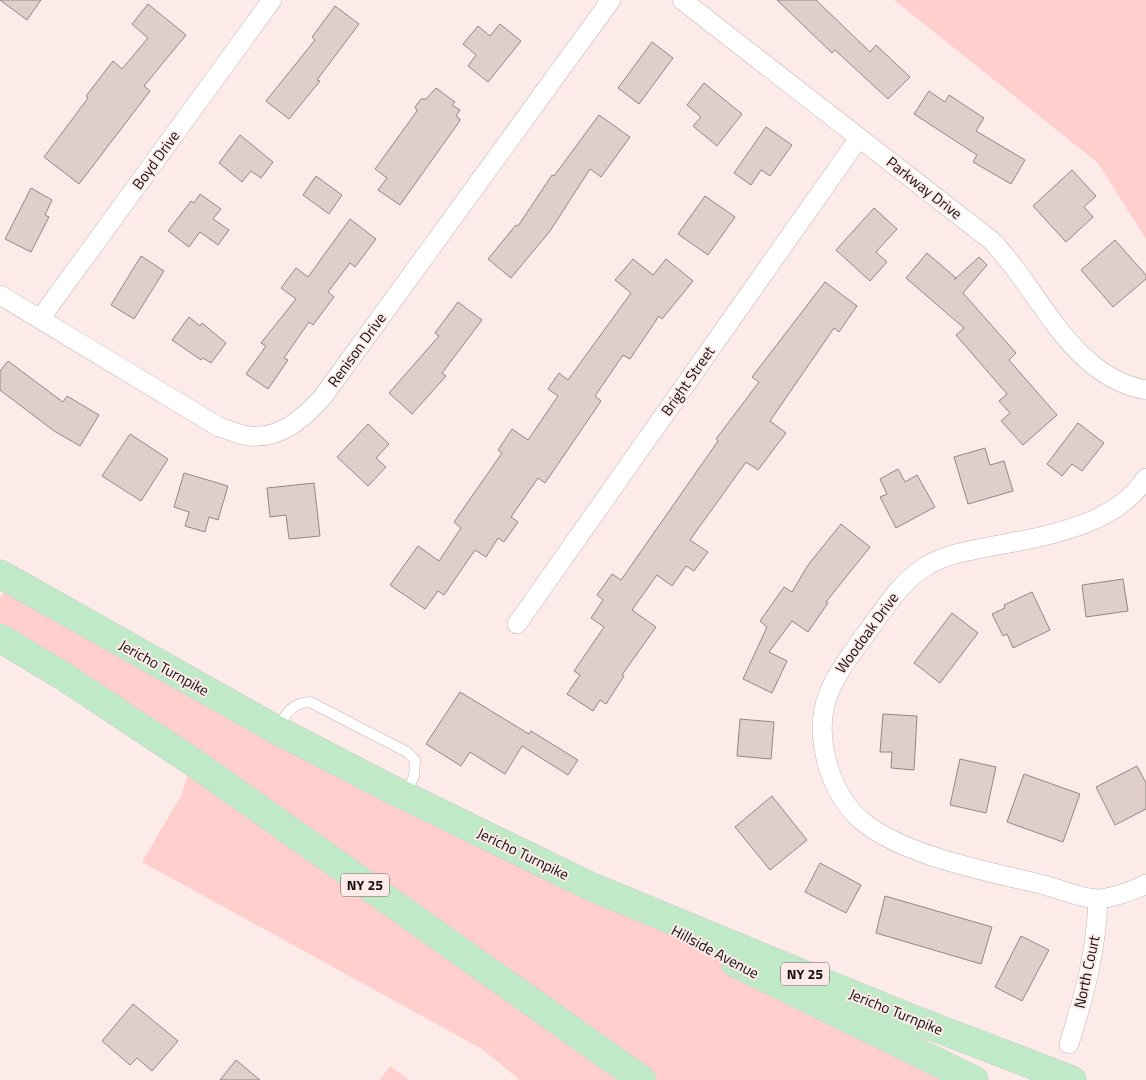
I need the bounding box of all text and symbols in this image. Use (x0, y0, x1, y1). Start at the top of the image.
street label: Boyd Drive (126, 125, 185, 194)
street label: Parkway Drive (881, 151, 967, 225)
street label: Renison Drive (322, 308, 391, 392)
street label: Bright Street (655, 340, 721, 420)
street label: Woodoak Drive (829, 587, 904, 678)
street label: Jericho Turnpike (115, 633, 213, 702)
street label: Jericho Turnpike (473, 821, 573, 886)
road number: NY 25 (341, 874, 389, 896)
street label: Hillside Avenue (667, 919, 763, 984)
street label: North Court (1068, 933, 1106, 1011)
road number: NY 25 (781, 962, 829, 986)
street label: Jericho Turnpike (846, 982, 947, 1041)

